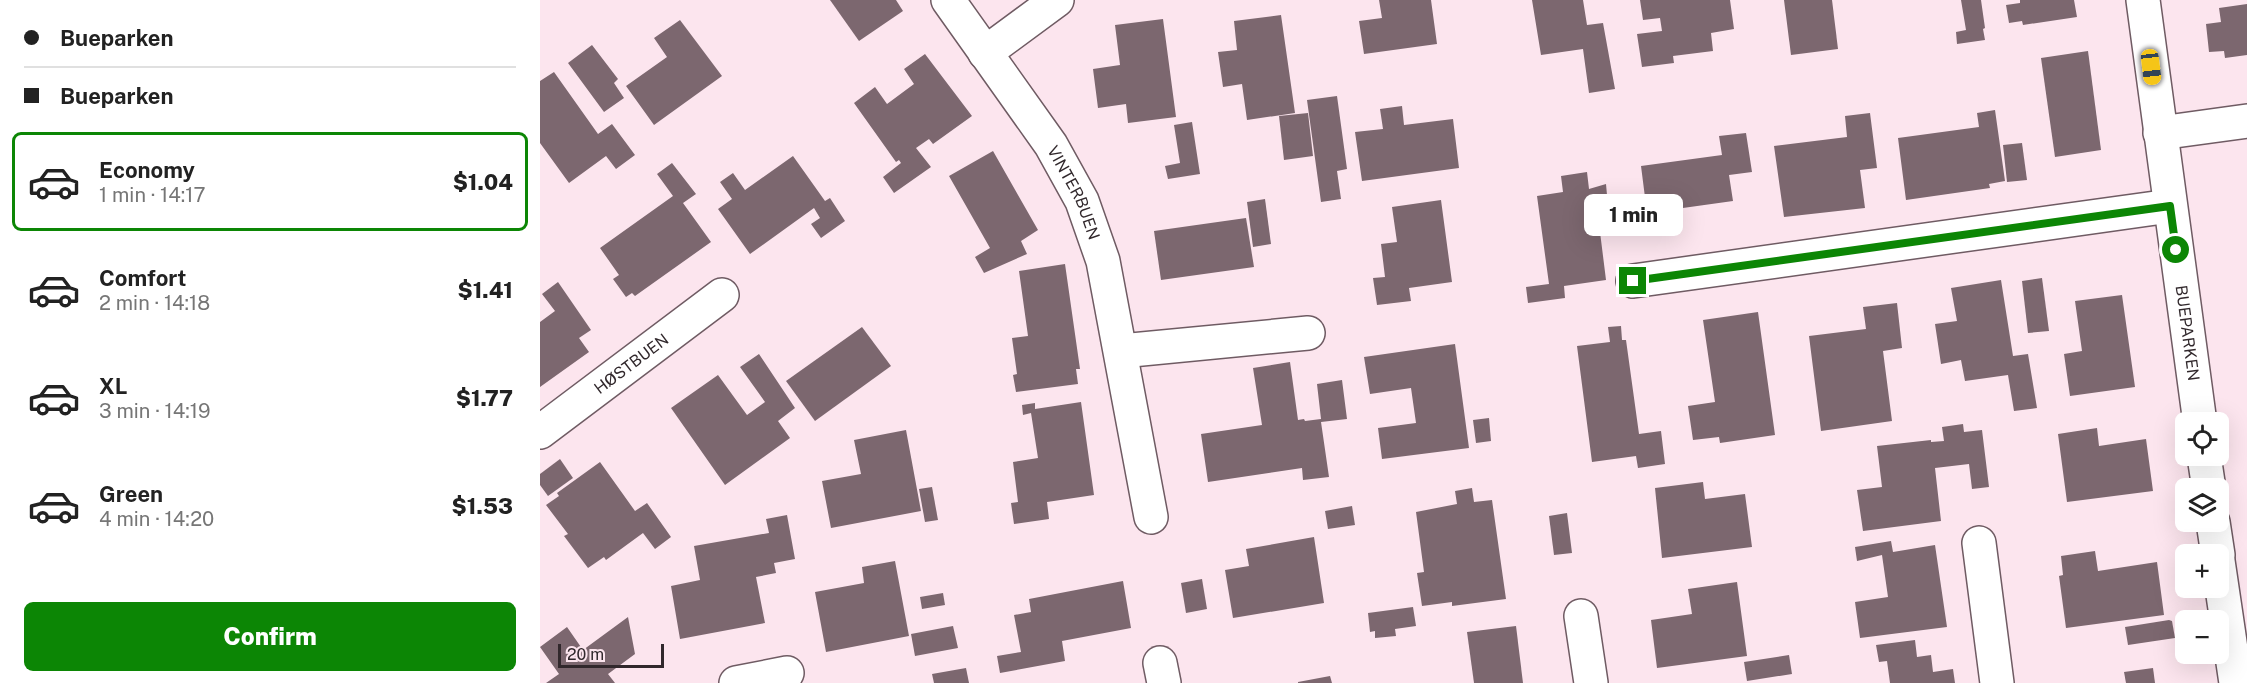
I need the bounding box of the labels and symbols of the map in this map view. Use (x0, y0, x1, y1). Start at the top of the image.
car (2140, 48, 2162, 86)
street label: VINTERBUEN (1044, 142, 1104, 242)
callout: 1 min (1584, 194, 1682, 236)
route start (2162, 236, 2189, 263)
route end (1619, 267, 1646, 294)
street label: BUEPARKEN (2172, 284, 2204, 382)
street label: HØSTBUEN (590, 329, 672, 398)
scale bar (558, 641, 664, 668)

